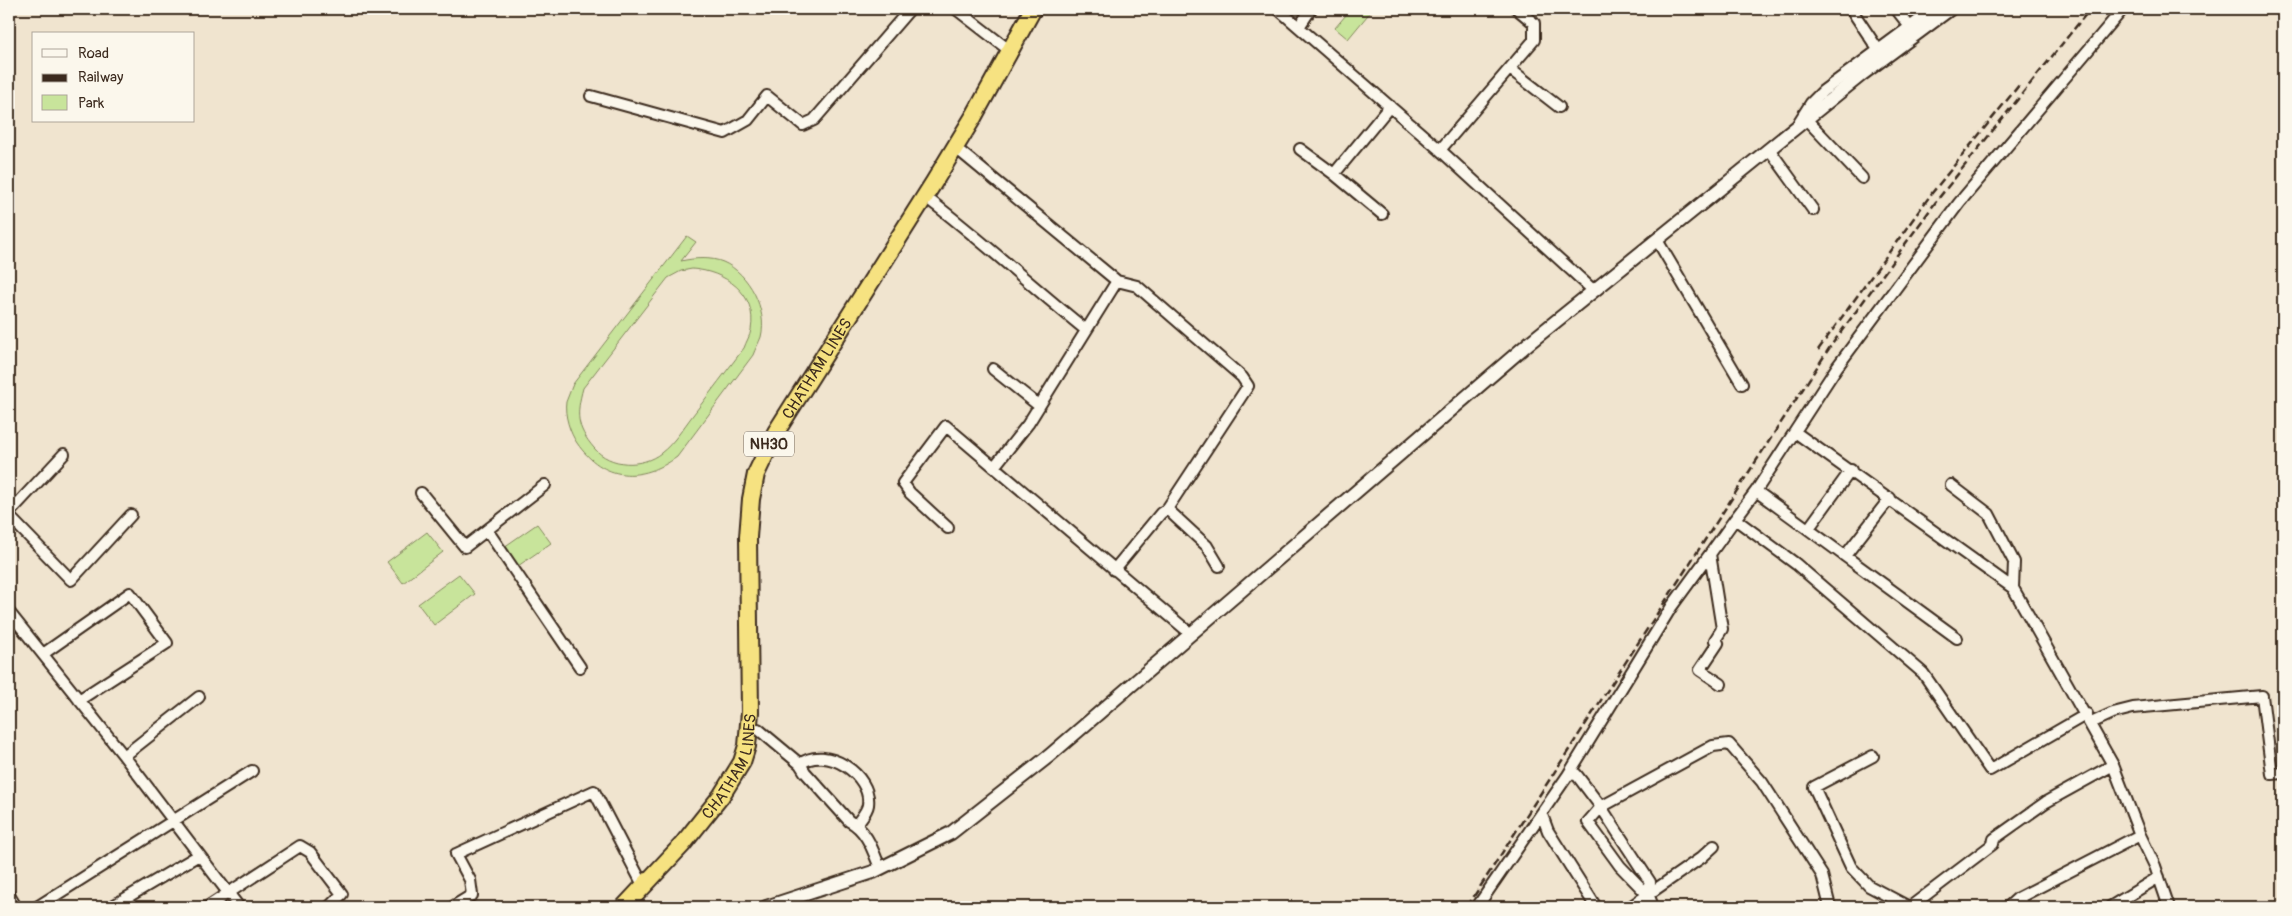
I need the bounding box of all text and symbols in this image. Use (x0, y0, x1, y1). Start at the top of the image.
legend (32, 32, 195, 122)
text: Road (78, 44, 109, 63)
text: Railway (78, 68, 124, 87)
text: Park (78, 94, 105, 113)
street label: CHATHAM LINES (778, 315, 856, 423)
road number: NH30 (744, 432, 794, 456)
street label: CHATHAM LINES (698, 713, 761, 823)

